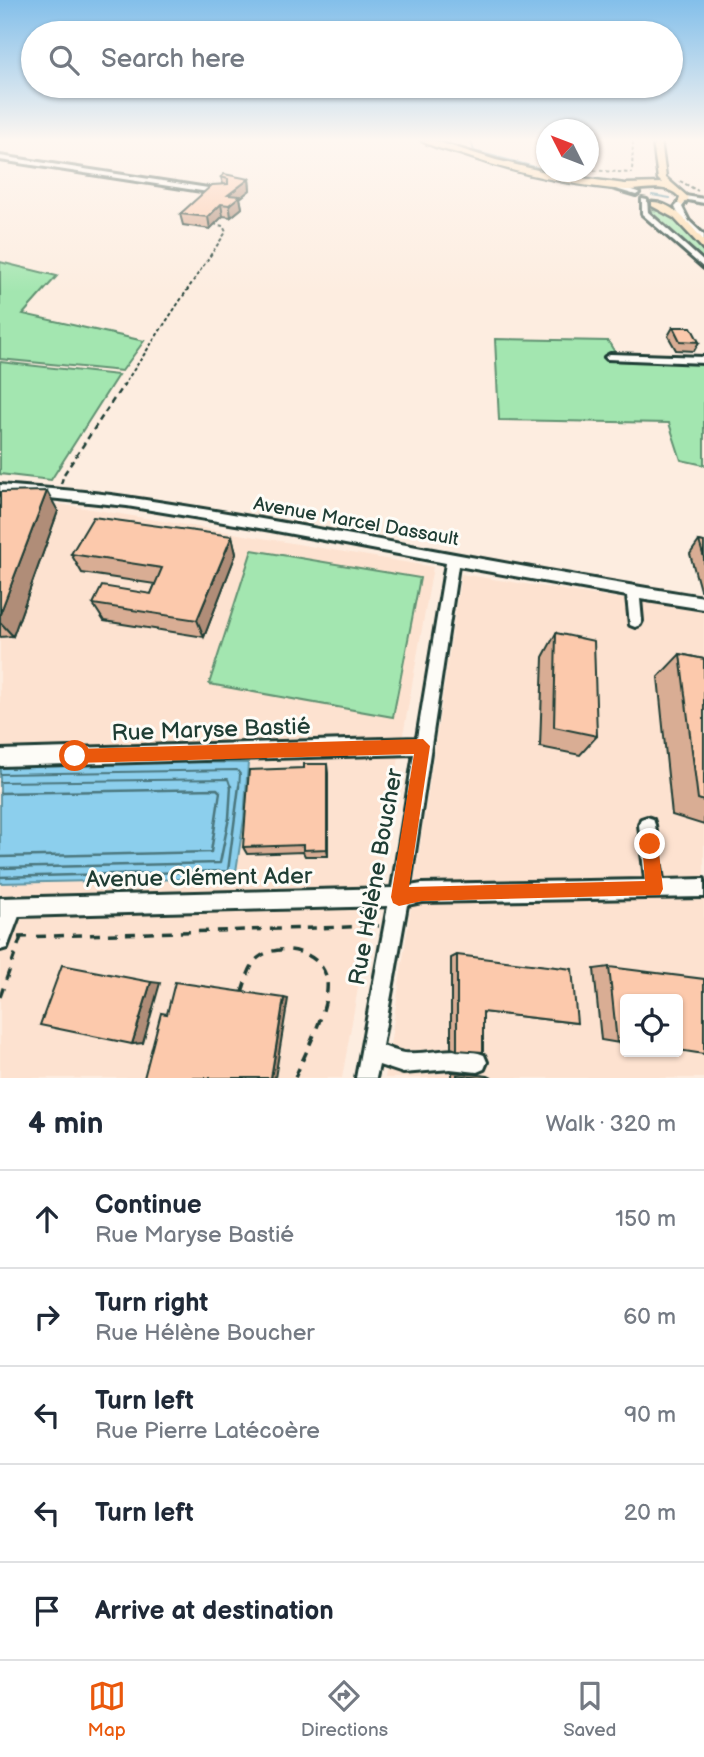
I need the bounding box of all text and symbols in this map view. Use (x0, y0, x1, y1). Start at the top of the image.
search box (21, 21, 683, 98)
icon: search (45, 41, 83, 79)
text: Search here (101, 44, 245, 75)
north arrow (536, 119, 599, 182)
street label: Avenue Marcel Dassault (252, 493, 460, 551)
street label: Rue Maryse Bastié (111, 713, 311, 747)
route start (59, 740, 90, 771)
street label: Rue Hélène Boucher (343, 766, 409, 988)
route end (634, 828, 665, 859)
street label: Avenue Clément Ader (86, 862, 313, 894)
map controls (620, 994, 683, 1057)
button: locate (620, 994, 683, 1057)
text: 4 min (28, 1106, 103, 1142)
text: Walk · 320 m (545, 1110, 676, 1138)
text: Continue (95, 1190, 202, 1221)
icon: ahead (28, 1200, 66, 1238)
text: 150 m (615, 1205, 676, 1233)
text: Rue Maryse Bastié (95, 1221, 294, 1249)
text: Turn right (95, 1288, 208, 1319)
icon: right (28, 1298, 66, 1336)
text: 60 m (623, 1303, 676, 1331)
text: Rue Hélène Boucher (95, 1319, 315, 1347)
text: Turn left (95, 1386, 194, 1417)
icon: left (28, 1396, 66, 1434)
text: 90 m (624, 1401, 676, 1429)
text: Rue Pierre Latécoère (95, 1417, 320, 1445)
icon: left (28, 1494, 66, 1532)
text: Turn left (95, 1498, 194, 1529)
text: 20 m (624, 1499, 676, 1527)
icon: arrive (28, 1592, 66, 1630)
text: Arrive at destination (95, 1596, 334, 1627)
tab: Map (88, 1677, 126, 1742)
tab: Directions (301, 1677, 388, 1742)
tab: Saved (563, 1677, 616, 1742)

